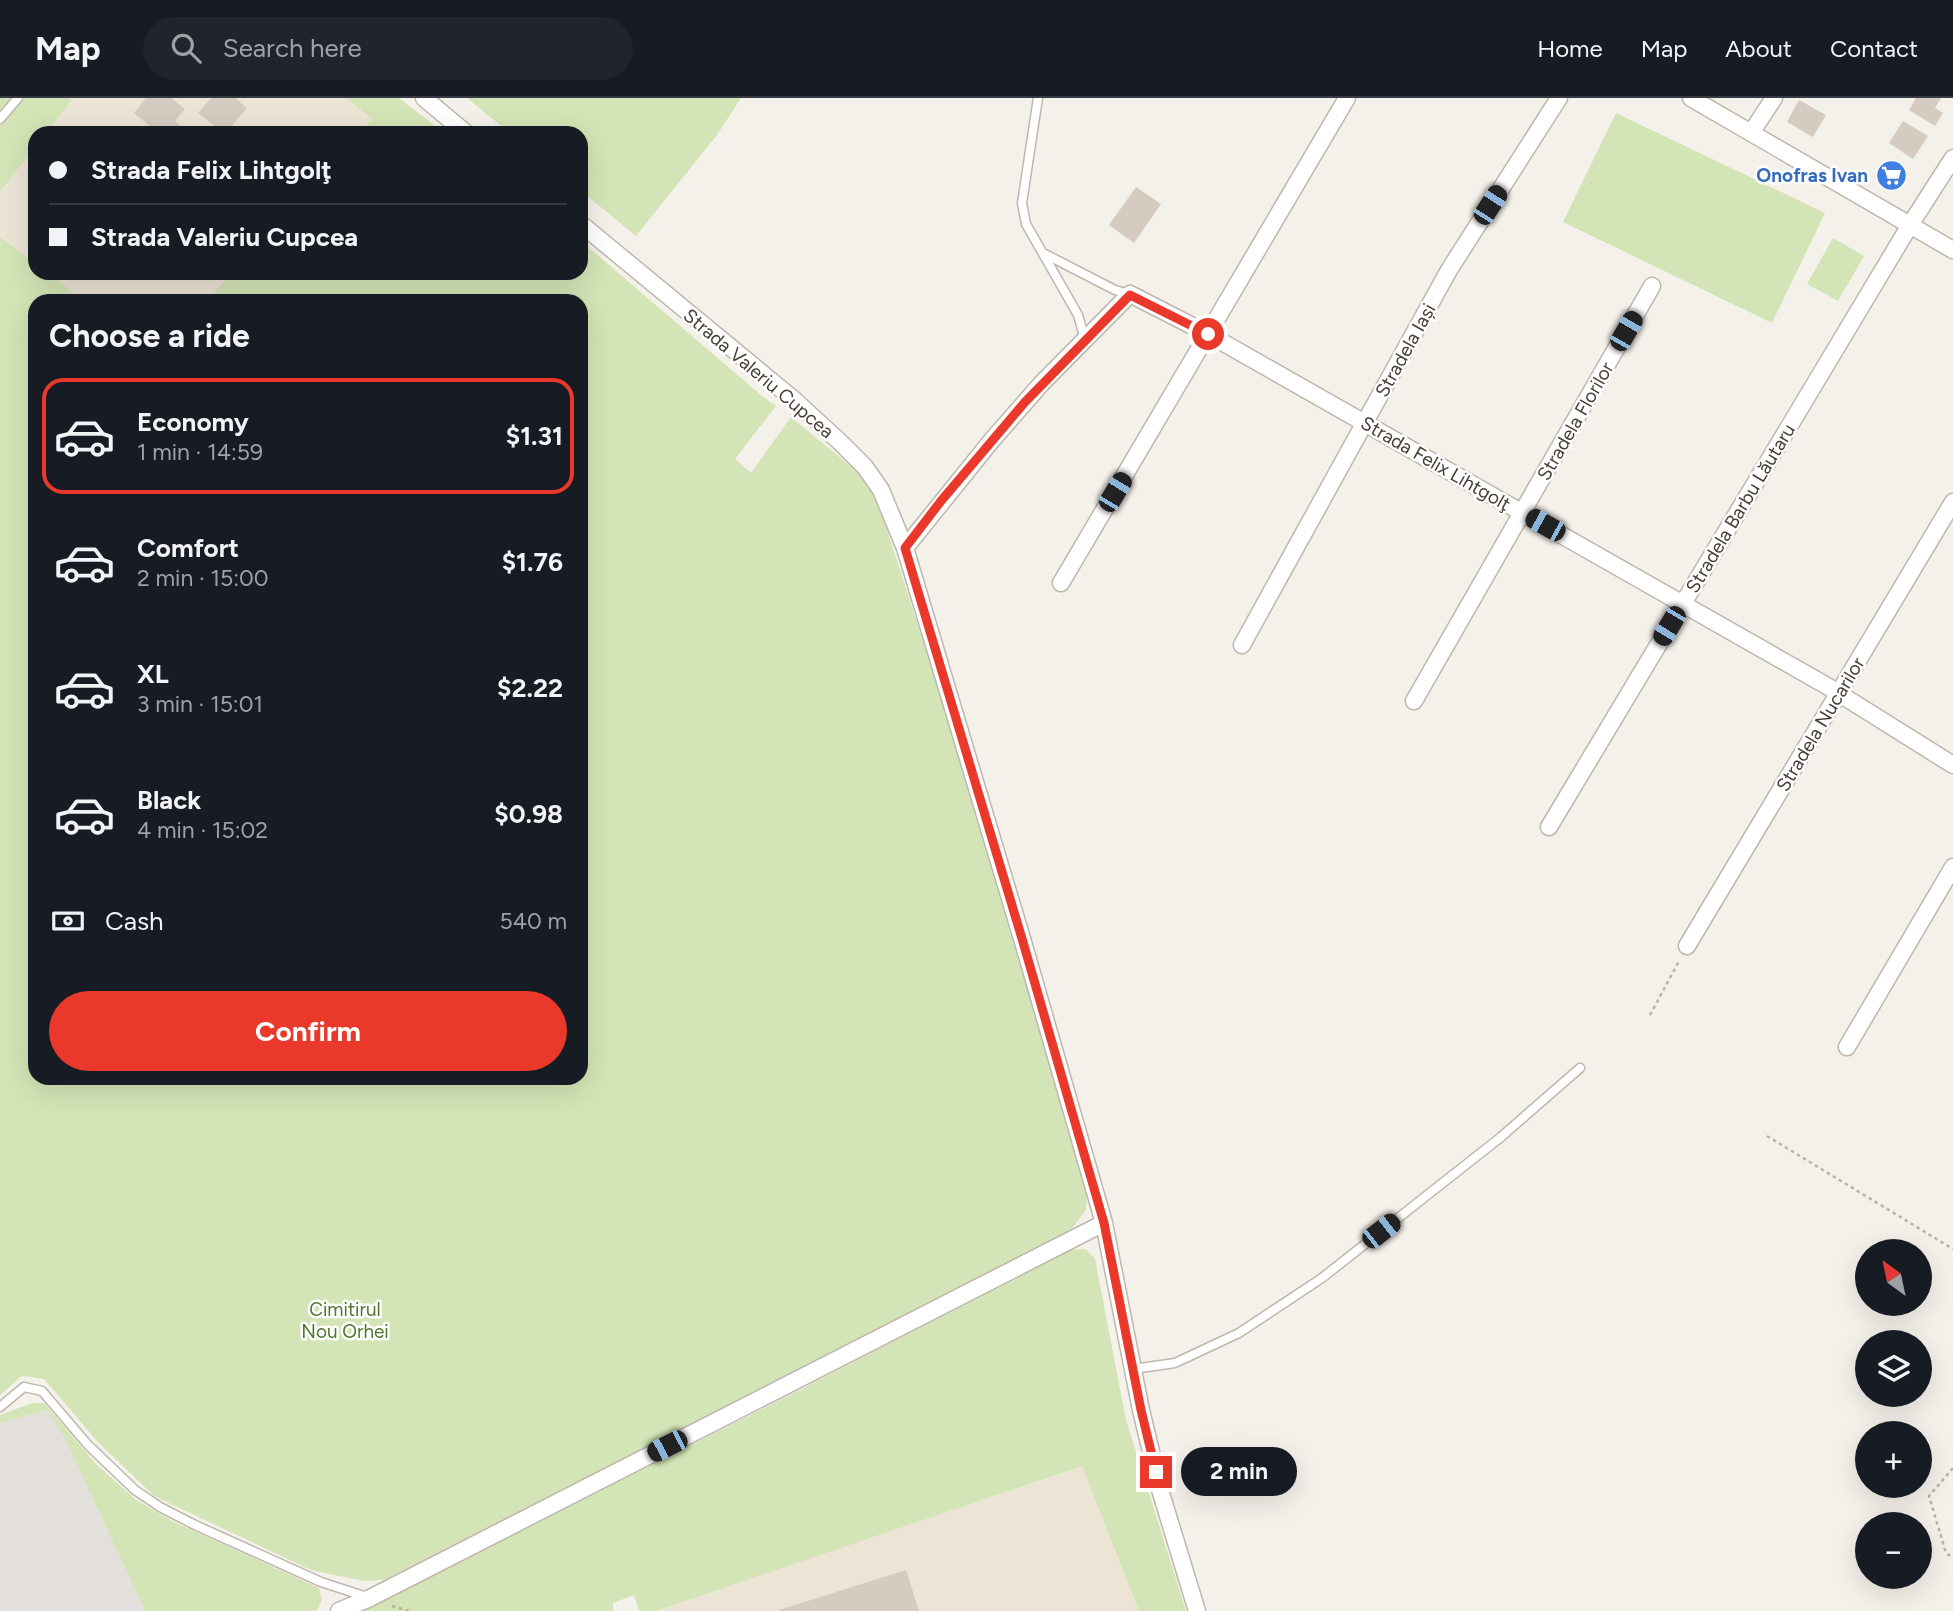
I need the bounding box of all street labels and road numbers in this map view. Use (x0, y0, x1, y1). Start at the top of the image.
street label: Stradela Iași (1370, 300, 1441, 401)
street label: Strada Valeriu Cupcea (679, 304, 839, 443)
street label: Stradela Florilor (1532, 357, 1619, 485)
street label: Strada Felix Lihtgolţ (1357, 411, 1515, 516)
street label: Stradela Barbu Lăutaru (1681, 420, 1800, 597)
street label: Stradela Nucarilor (1771, 652, 1870, 796)

